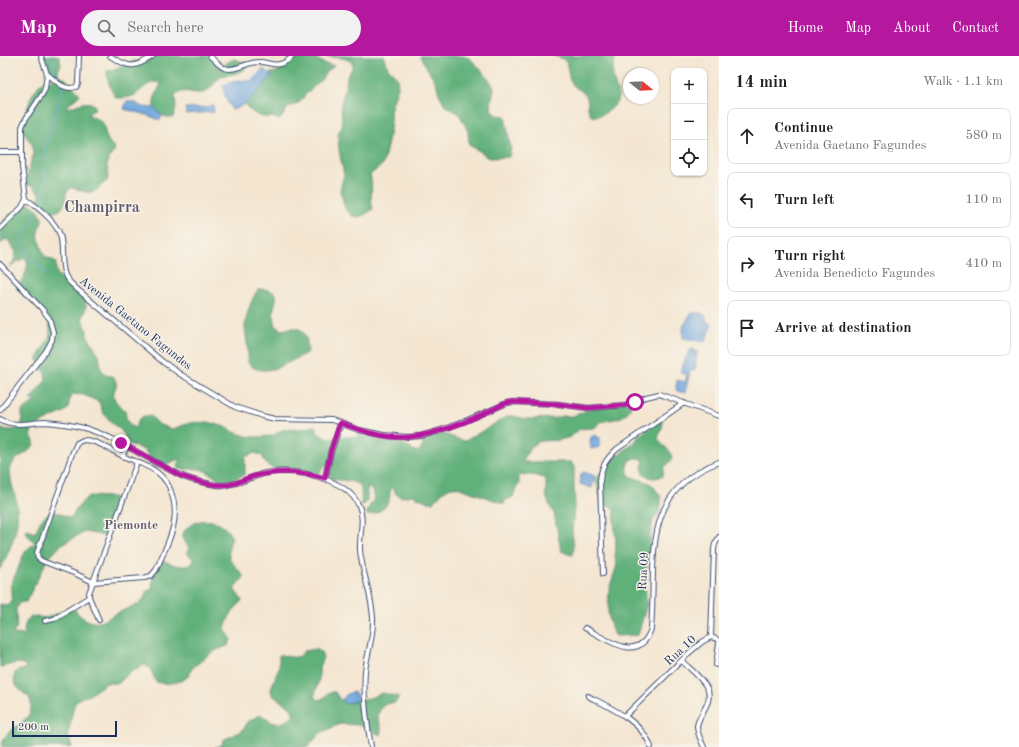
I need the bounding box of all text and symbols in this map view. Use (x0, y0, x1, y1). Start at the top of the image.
search box (81, 10, 361, 46)
icon: search (95, 17, 117, 39)
text: Map (20, 19, 57, 38)
text: Search here (127, 21, 204, 36)
text: Home (788, 21, 823, 35)
text: Map (845, 21, 871, 35)
text: About (893, 21, 930, 35)
text: Contact (952, 21, 999, 35)
north arrow (623, 68, 659, 104)
map controls (671, 68, 707, 176)
button: + (671, 68, 707, 104)
text: 14 min (735, 74, 788, 91)
text: Walk · 1.1 km (923, 75, 1003, 88)
button: − (671, 104, 707, 140)
text: Continue (774, 121, 833, 136)
icon: ahead (736, 125, 758, 147)
text: 580 m (965, 129, 1002, 142)
text: Avenida Gaetano Fagundes (774, 139, 926, 152)
button: locate (671, 140, 707, 176)
icon: left (736, 189, 758, 211)
text: Turn left (774, 193, 834, 208)
text: 110 m (965, 193, 1002, 206)
district label: Champirra (64, 200, 140, 216)
text: Turn right (774, 249, 845, 264)
icon: right (736, 253, 758, 275)
text: 410 m (965, 257, 1002, 270)
text: Avenida Benedicto Fagundes (774, 267, 935, 280)
street label: Avenida Gaetano Fagundes (77, 275, 194, 373)
icon: arrive (736, 317, 758, 339)
text: Arrive at destination (774, 321, 912, 336)
route start (626, 393, 644, 411)
route end (112, 434, 130, 452)
district label: Piemonte (104, 519, 158, 532)
street label: Rua 09 (637, 552, 651, 590)
street label: Rua 10 (663, 633, 699, 668)
scale bar (12, 719, 117, 738)
text: 200 m (18, 722, 49, 733)

